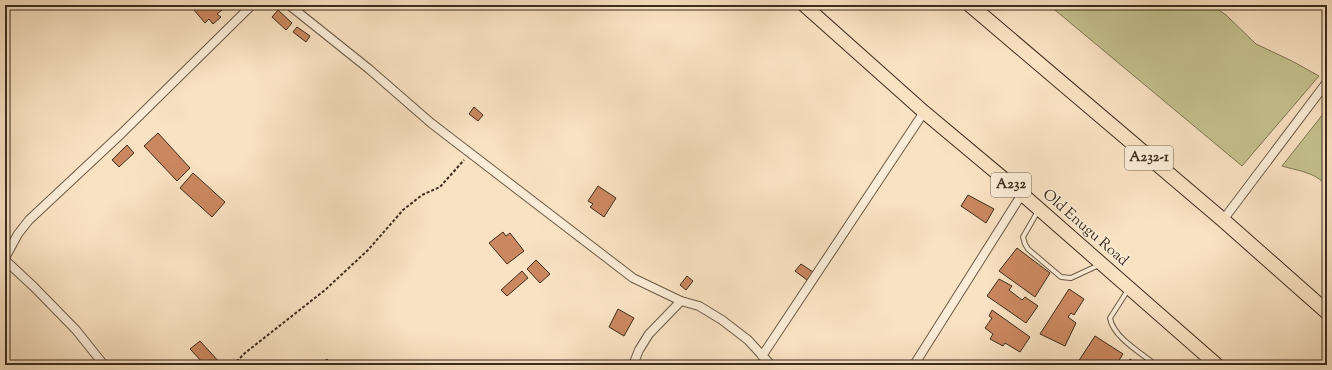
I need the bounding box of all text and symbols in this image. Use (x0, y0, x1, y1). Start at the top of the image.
road number: A232-1 (1125, 146, 1173, 170)
road number: A232 (991, 173, 1031, 197)
street label: Old Enugu Road (1037, 185, 1133, 272)

